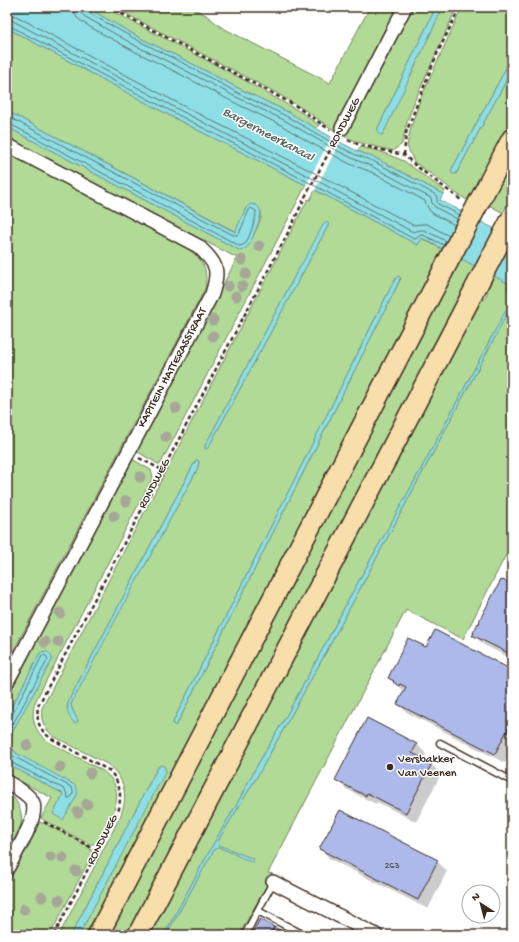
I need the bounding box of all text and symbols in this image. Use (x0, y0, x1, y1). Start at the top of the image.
street label: RONDWEG (326, 95, 364, 150)
water label: Bargermeerkanaal (220, 105, 317, 166)
street label: KAPITEIN HATTERASSTRAAT (135, 304, 211, 430)
street label: RONDWEG (136, 456, 174, 511)
place label: Versbakker Van Veenen (397, 753, 457, 781)
marker: Versbakker Van Veenen (385, 762, 395, 772)
street label: RONDWEG (84, 812, 122, 867)
house number: 263 (384, 860, 400, 872)
north arrow (461, 884, 501, 924)
text: N (470, 891, 483, 904)

